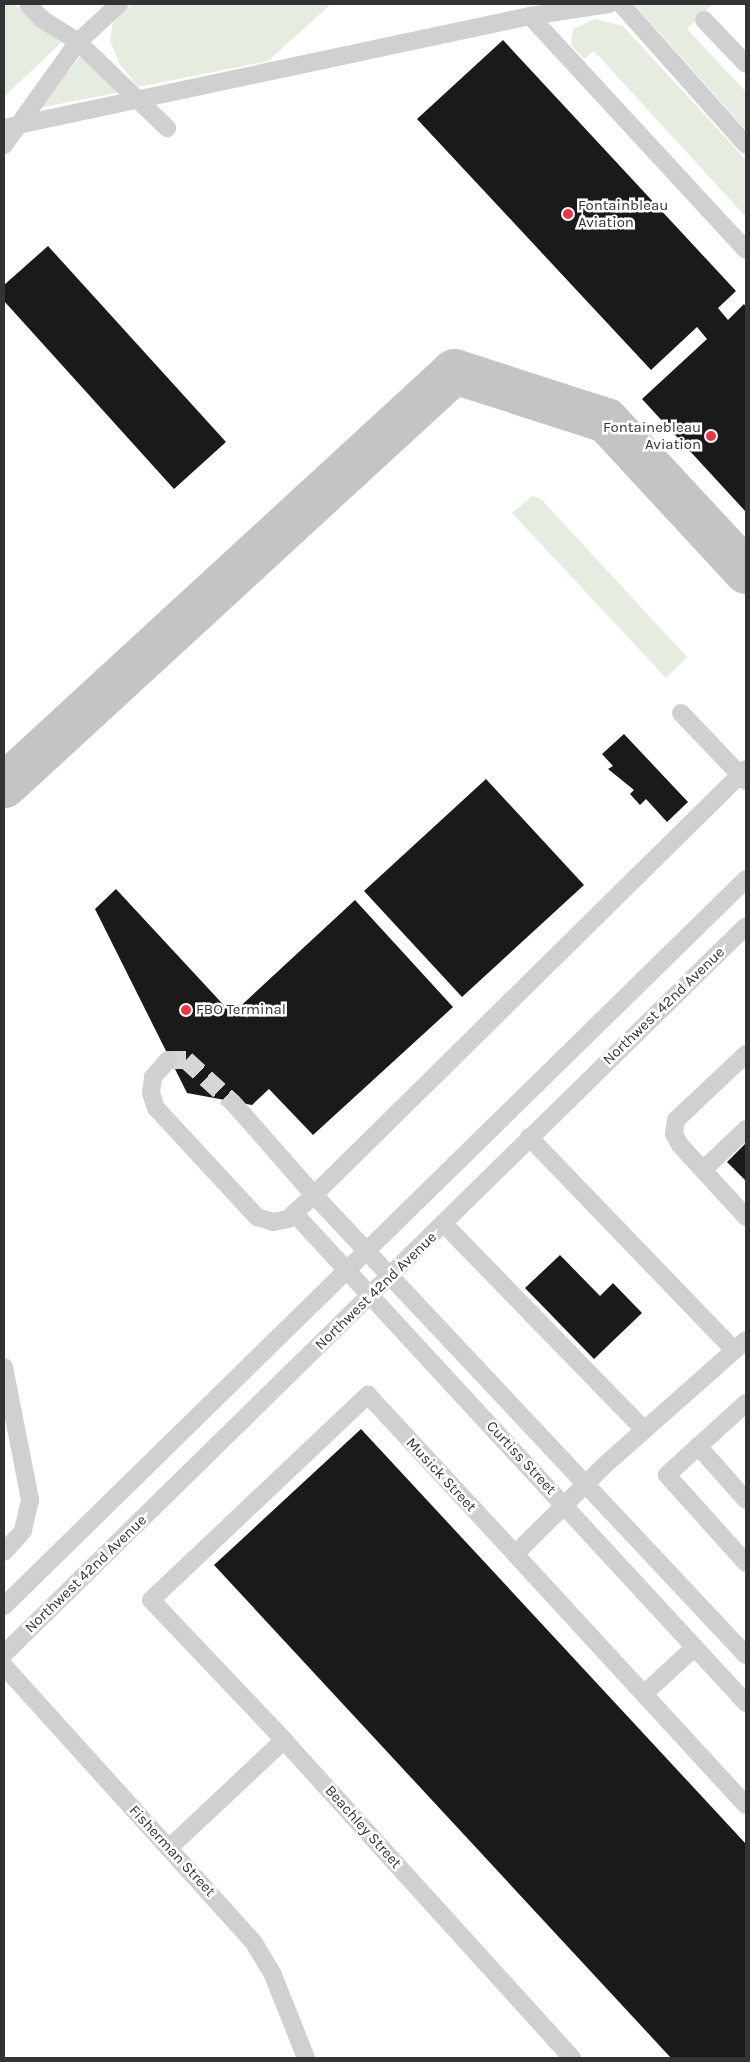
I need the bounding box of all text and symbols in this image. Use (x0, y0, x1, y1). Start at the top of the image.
place label: Fontainbleau Aviation (578, 196, 668, 231)
marker: Fontainbleau Aviation (562, 208, 574, 220)
place label: Fontainebleau Aviation (603, 418, 701, 453)
marker: Fontainebleau Aviation (705, 430, 717, 442)
street label: Northwest 42nd Avenue (599, 943, 729, 1069)
place label: FBO Terminal (196, 1001, 286, 1019)
marker: FBO Terminal (180, 1004, 192, 1016)
street label: Northwest 42nd Avenue (311, 1228, 441, 1354)
street label: Curtiss Street (482, 1417, 560, 1499)
street label: Musick Street (402, 1434, 480, 1516)
street label: Northwest 42nd Avenue (21, 1511, 151, 1637)
street label: Beachley Street (321, 1782, 405, 1872)
street label: Fisherman Street (125, 1802, 219, 1900)

